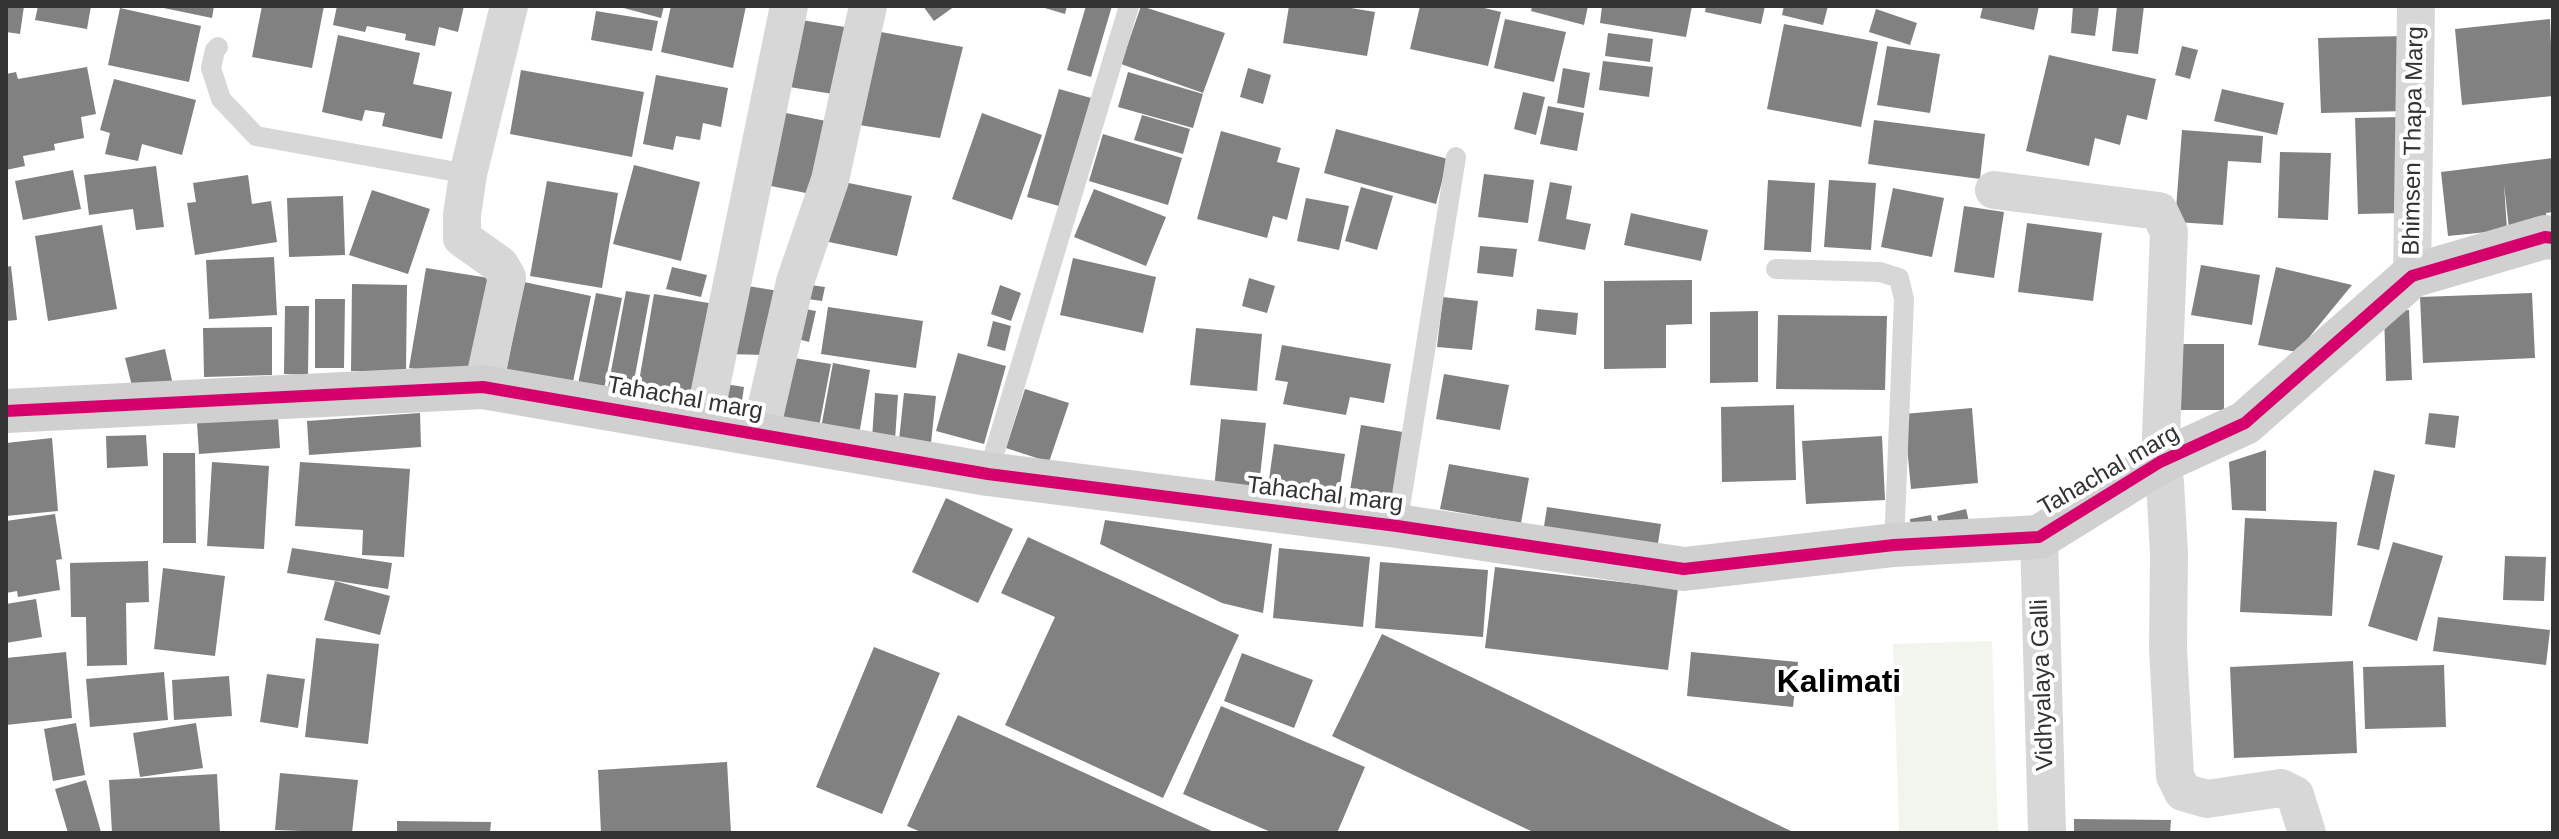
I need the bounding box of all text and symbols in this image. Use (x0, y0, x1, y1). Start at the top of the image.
street label: Bhimsen Thapa Marg (2398, 26, 2430, 256)
street label: Tahachal marg (605, 371, 765, 427)
street label: Tahachal marg (2034, 419, 2184, 523)
street label: Tahachal marg (1245, 471, 1405, 519)
street label: Vidhyalaya Galli (2026, 599, 2060, 771)
district label: Kalimati (1777, 664, 1901, 702)

